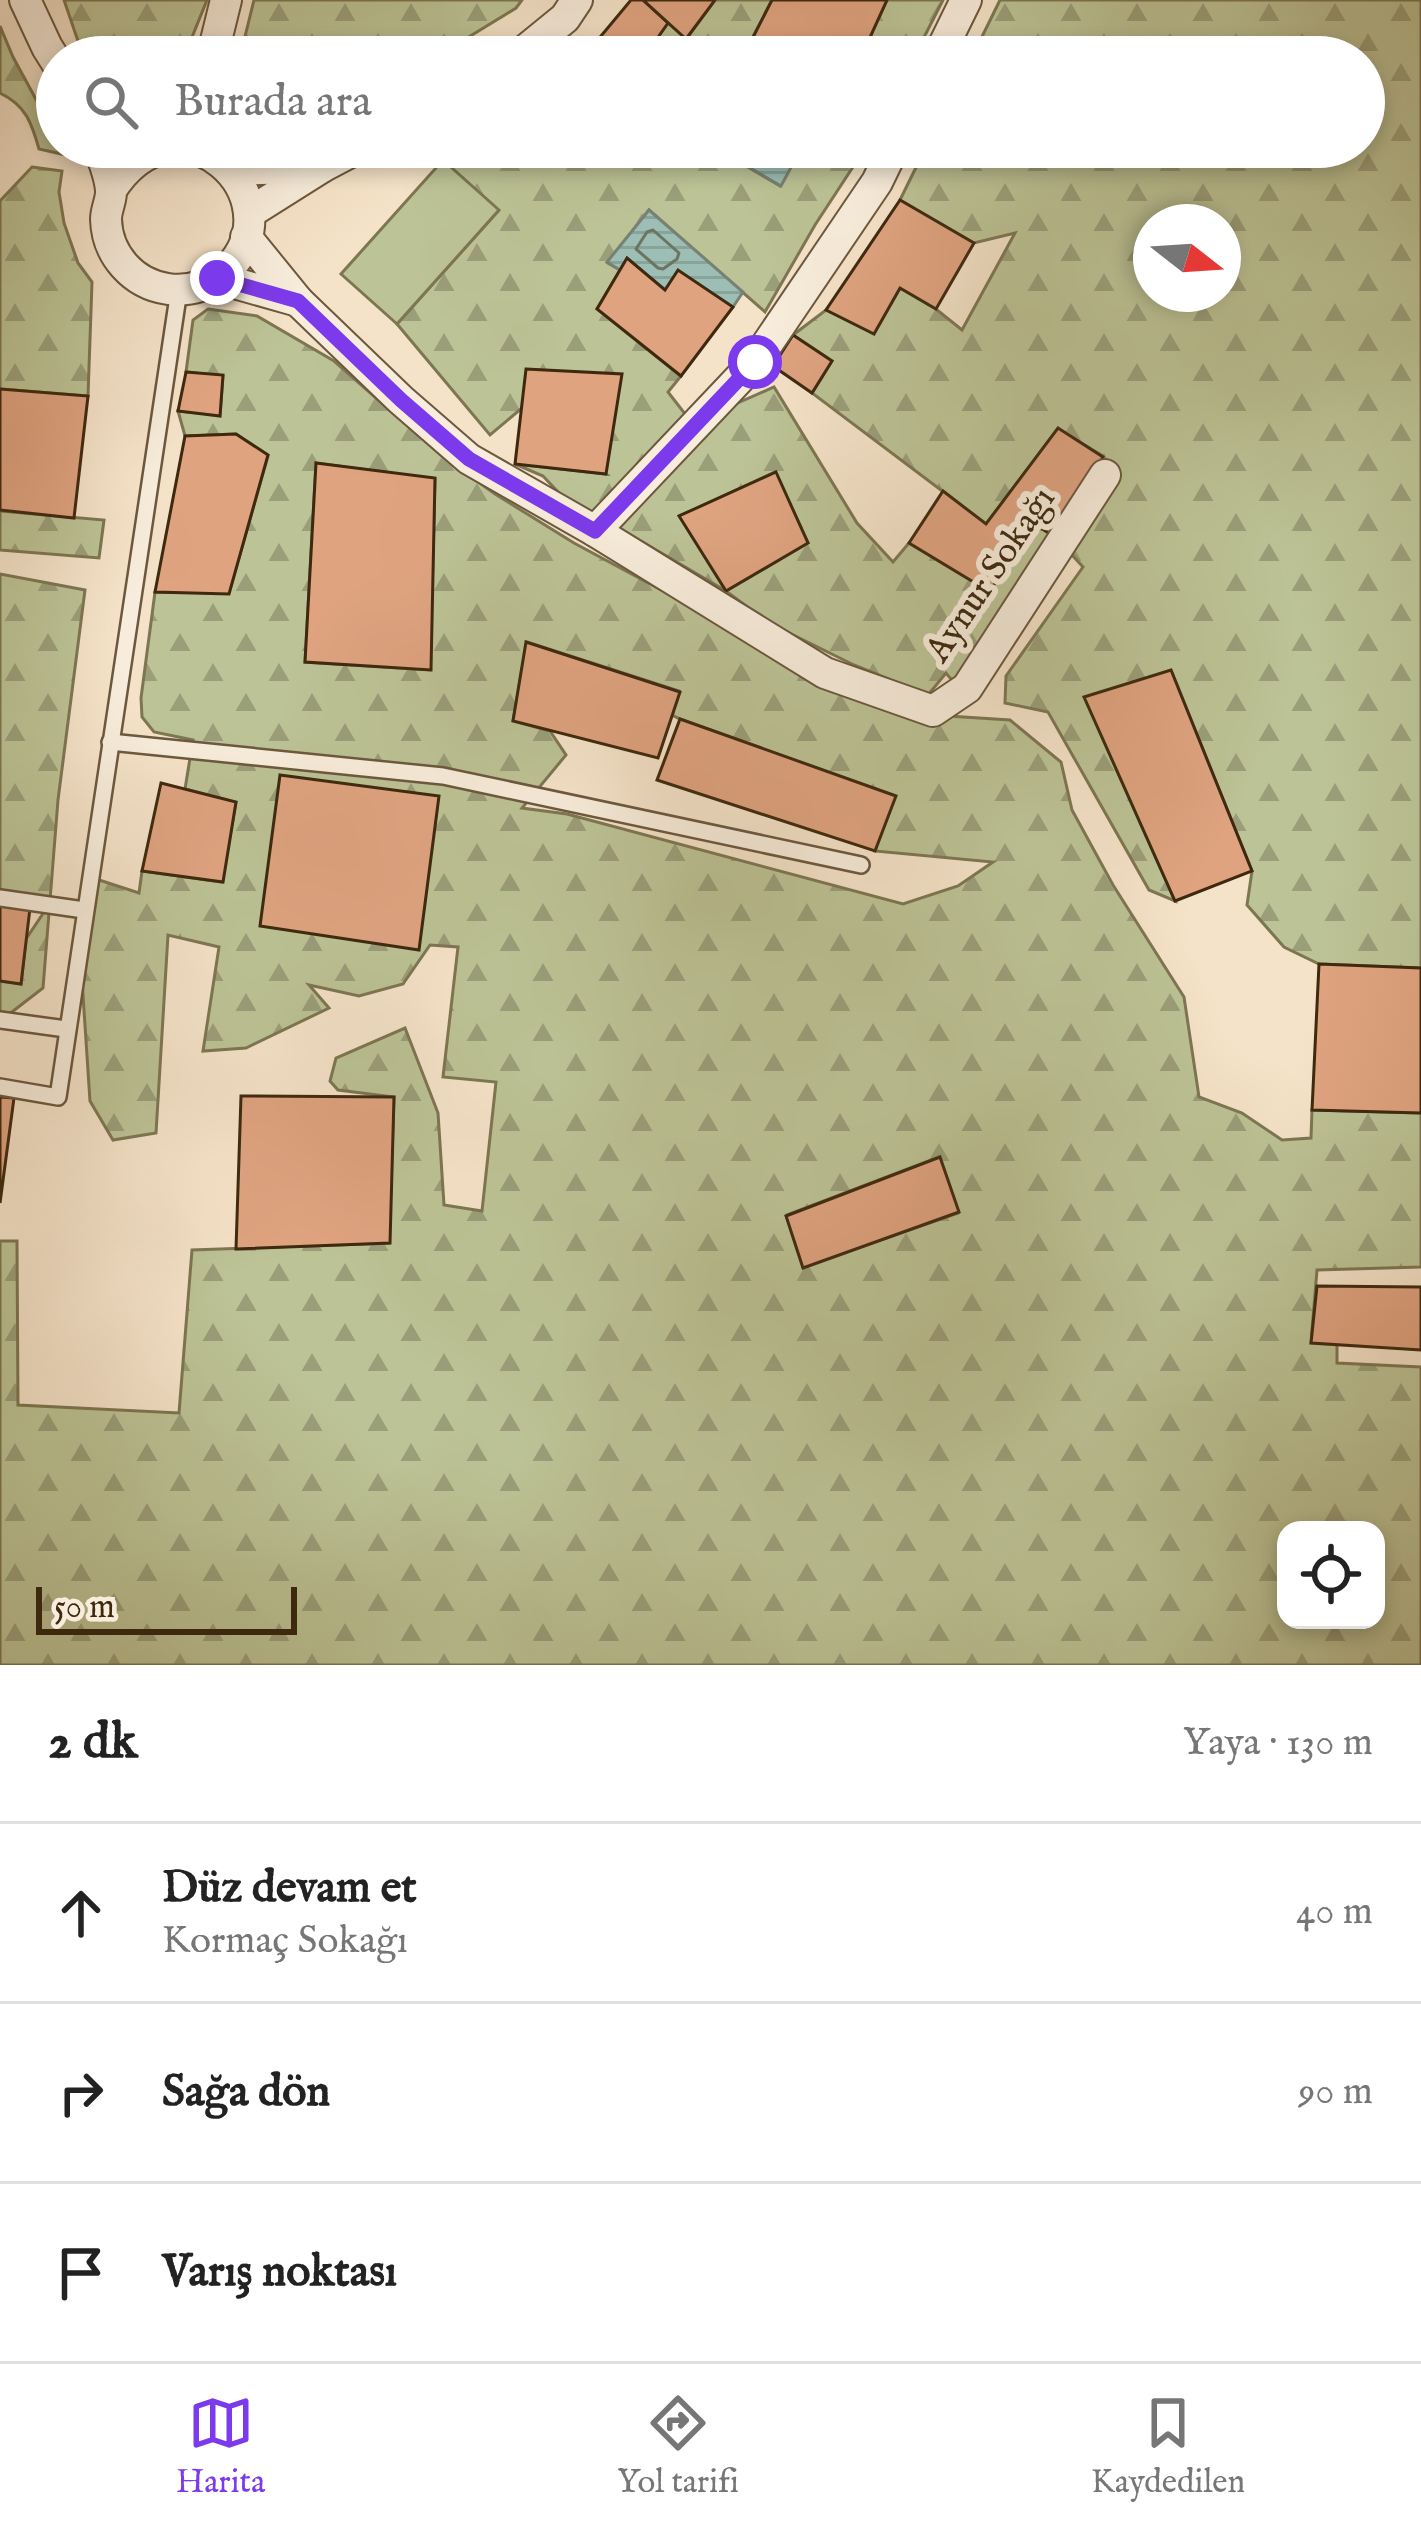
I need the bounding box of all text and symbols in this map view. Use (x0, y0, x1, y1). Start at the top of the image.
search box (36, 36, 1385, 168)
icon: search (78, 69, 144, 135)
text: Burada ara (174, 74, 372, 131)
north arrow (1133, 204, 1241, 312)
route end (190, 251, 244, 305)
route start (728, 335, 782, 389)
street label: Aynur Sokağı (915, 479, 1066, 672)
map controls (1277, 1521, 1385, 1629)
button: locate (1277, 1521, 1385, 1629)
scale bar (36, 1581, 297, 1634)
text: 50 m (54, 1587, 115, 1629)
text: 2 dk (48, 1711, 138, 1776)
text: Yaya · 130 m (1183, 1719, 1373, 1768)
text: Düz devam et (162, 1860, 417, 1917)
icon: ahead (48, 1880, 114, 1946)
text: 40 m (1296, 1888, 1373, 1937)
text: Kormaç Sokağı (162, 1917, 408, 1966)
icon: right (48, 2060, 114, 2126)
text: Sağa dön (162, 2064, 330, 2121)
text: 90 m (1298, 2068, 1373, 2117)
icon: arrive (48, 2240, 114, 2306)
text: Varış noktası (162, 2244, 397, 2301)
tab: Harita (176, 2390, 265, 2504)
tab: Yol tarifi (617, 2390, 739, 2504)
tab: Kaydedilen (1091, 2390, 1245, 2504)

